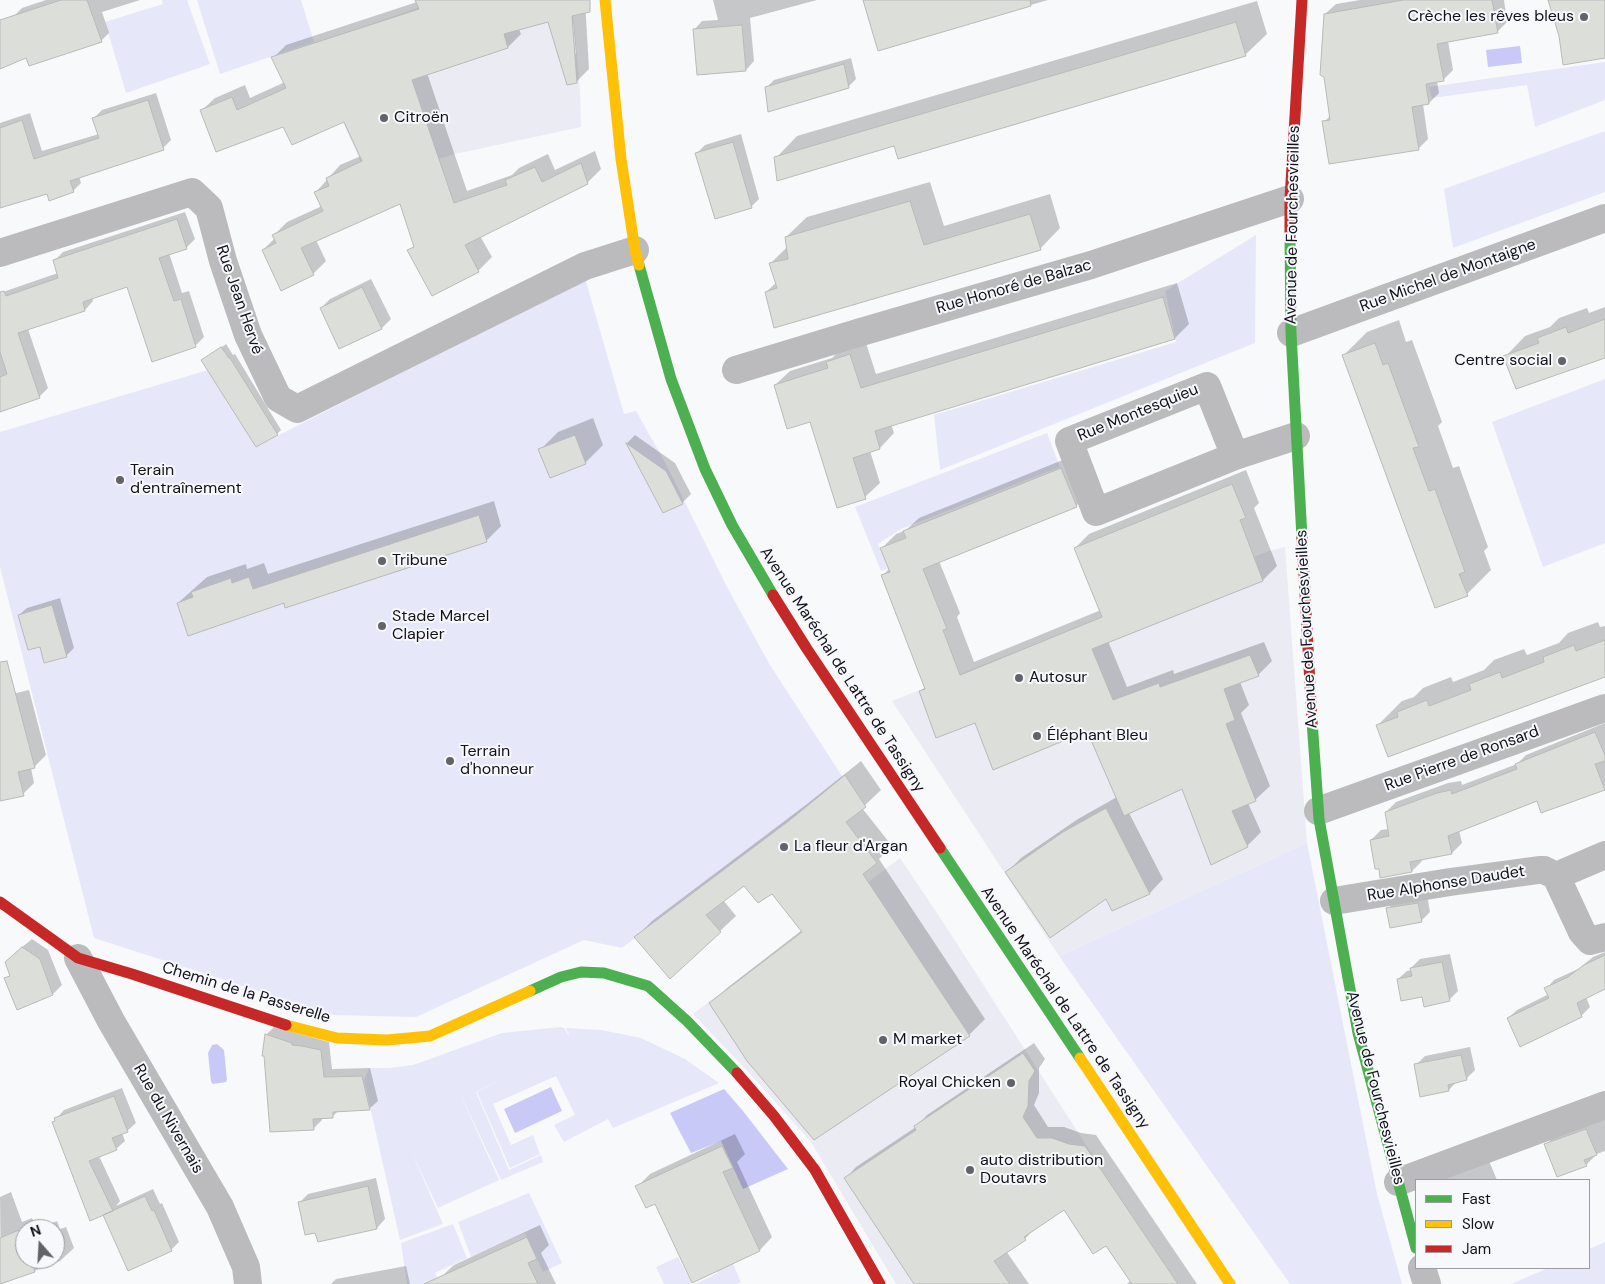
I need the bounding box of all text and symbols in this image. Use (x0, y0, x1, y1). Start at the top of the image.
place label: Crèche les rêves bleus (1408, 7, 1574, 27)
marker: Crèche les rêves bleus (1578, 11, 1590, 23)
place label: Citroën (394, 108, 449, 128)
marker: Citroën (378, 112, 390, 124)
street label: Avenue de Fourchesvieilles (1282, 125, 1304, 325)
street label: Rue Michel de Montaigne (1357, 235, 1539, 317)
street label: Rue Jean Hervé (211, 243, 267, 357)
street label: Rue Honoré de Balzac (934, 256, 1094, 318)
place label: Centre social (1454, 351, 1552, 371)
marker: Centre social (1556, 355, 1568, 367)
street label: Rue Montesquieu (1075, 380, 1201, 446)
place label: Terain d'entraînement (130, 461, 242, 499)
marker: Terain d'entraînement (114, 474, 126, 486)
street label: Avenue de Fourchesvieilles (1292, 529, 1322, 729)
street label: Avenue Maréchal de Lattre de Tassigny (755, 544, 929, 796)
place label: Tribune (392, 551, 447, 571)
marker: Tribune (376, 555, 388, 567)
place label: Stade Marcel Clapier (392, 607, 489, 645)
marker: Stade Marcel Clapier (376, 620, 388, 632)
place label: Autosur (1029, 668, 1087, 688)
marker: Autosur (1013, 672, 1025, 684)
street label: Rue Pierre de Ronsard (1382, 722, 1542, 796)
place label: Éléphant Bleu (1047, 726, 1148, 746)
marker: Éléphant Bleu (1031, 730, 1043, 742)
place label: Terrain d'honneur (460, 742, 534, 780)
marker: Terrain d'honneur (444, 755, 456, 767)
place label: La fleur d'Argan (794, 837, 908, 857)
marker: La fleur d'Argan (778, 841, 790, 853)
street label: Rue Alphonse Daudet (1366, 862, 1526, 906)
street label: Avenue Maréchal de Lattre de Tassigny (976, 883, 1154, 1133)
street label: Chemin de la Passerelle (160, 958, 332, 1028)
street label: Avenue de Fourchesvieilles (1342, 989, 1408, 1187)
place label: M market (893, 1030, 962, 1050)
marker: M market (877, 1034, 889, 1046)
street label: Rue du Nivernais (129, 1061, 207, 1177)
place label: Royal Chicken (899, 1073, 1001, 1093)
marker: Royal Chicken (1005, 1077, 1017, 1089)
place label: auto distribution Doutavrs (980, 1151, 1103, 1189)
marker: auto distribution Doutavrs (964, 1164, 976, 1176)
legend (1415, 1179, 1590, 1269)
text: Fast (1462, 1189, 1491, 1209)
text: Slow (1462, 1214, 1494, 1234)
north arrow (15, 1219, 65, 1269)
text: N (28, 1221, 43, 1241)
text: Jam (1462, 1239, 1491, 1259)

